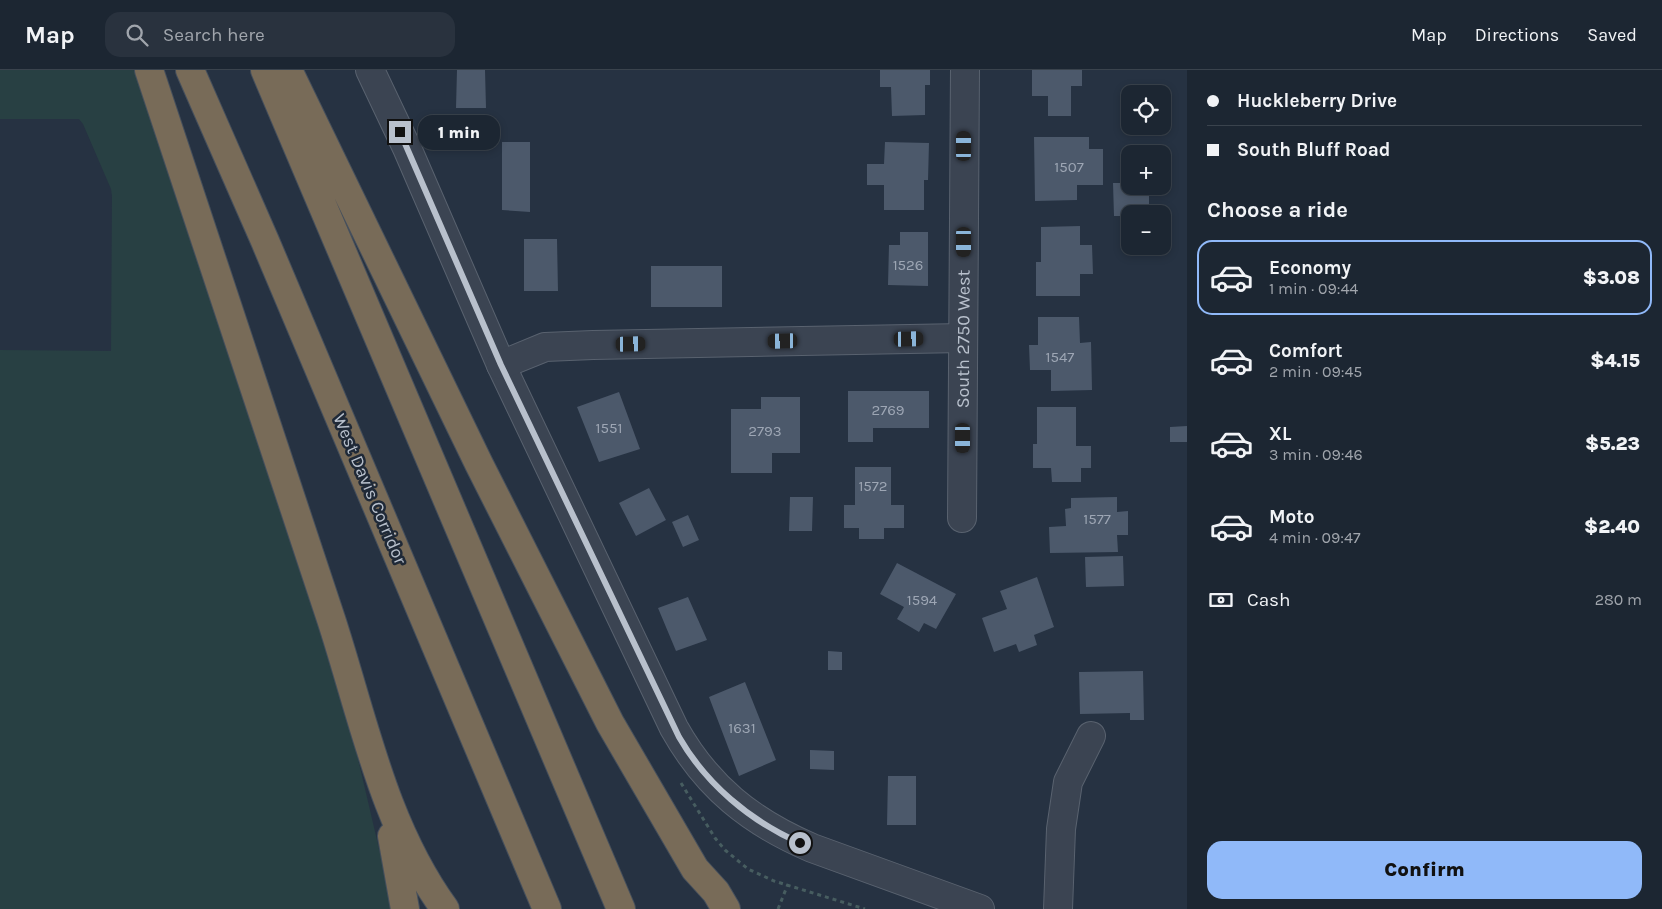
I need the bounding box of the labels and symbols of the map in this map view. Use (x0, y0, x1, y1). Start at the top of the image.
callout: 1 min (418, 114, 500, 150)
route end (389, 121, 411, 143)
car (956, 131, 971, 161)
house number: 1507 (1054, 158, 1084, 176)
car (956, 227, 971, 257)
house number: 1526 (893, 256, 923, 274)
street label: South 2750 West (952, 269, 975, 408)
car (893, 331, 924, 347)
car (767, 333, 798, 349)
car (615, 336, 646, 352)
house number: 1547 (1046, 348, 1074, 366)
house number: 2769 (871, 401, 905, 419)
street label: West Davis Corridor (328, 410, 412, 568)
house number: 1551 (596, 419, 622, 437)
house number: 2793 (748, 422, 782, 440)
car (955, 423, 970, 453)
house number: 1572 (858, 477, 888, 495)
house number: 1577 (1083, 510, 1111, 528)
house number: 1594 (907, 591, 938, 609)
house number: 1631 (728, 719, 756, 737)
route start (789, 832, 811, 854)

